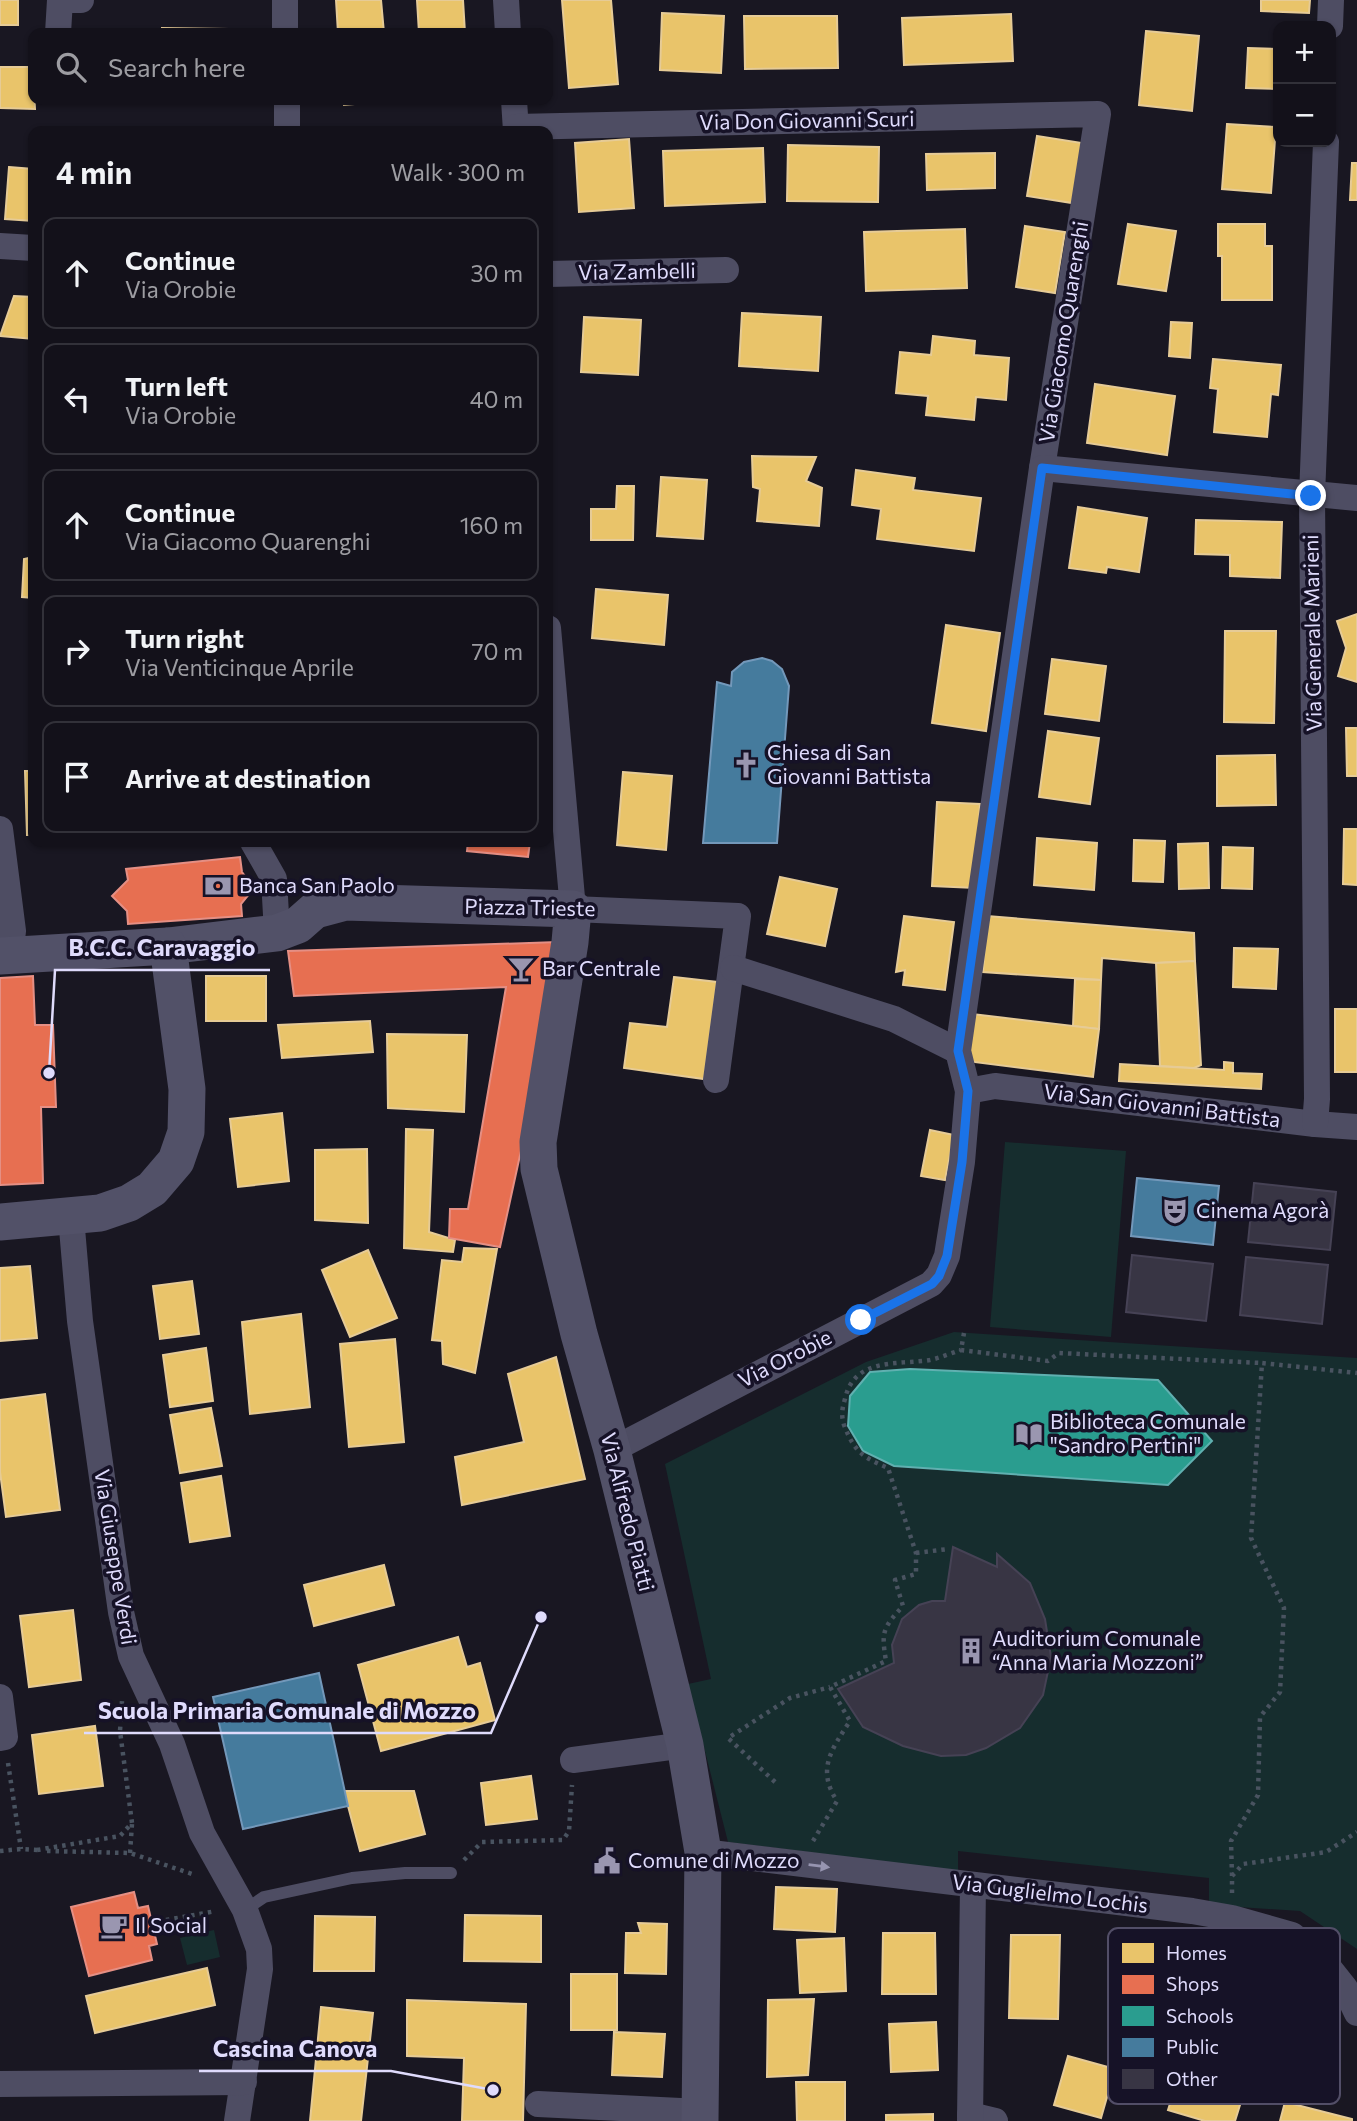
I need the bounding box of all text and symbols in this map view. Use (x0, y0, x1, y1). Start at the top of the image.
map controls (1273, 21, 1336, 147)
button: + (1273, 21, 1336, 84)
search box (28, 28, 553, 105)
icon: search (52, 48, 90, 86)
text: Search here (108, 51, 246, 82)
button: − (1273, 84, 1336, 147)
street label: Via Don Giovanni Scuri (699, 105, 915, 134)
text: 4 min (56, 153, 132, 190)
text: Walk · 300 m (391, 158, 525, 186)
street label: Via Giacomo Quarenghi (1033, 219, 1092, 444)
text: Continue (125, 244, 235, 275)
icon: ahead (58, 254, 96, 292)
street label: Via Zambelli (578, 257, 696, 284)
text: 30 m (470, 259, 523, 287)
text: Via Orobie (125, 275, 236, 303)
text: Turn left (125, 370, 228, 401)
icon: left (58, 380, 96, 418)
text: 40 m (470, 385, 523, 413)
text: Via Orobie (125, 401, 236, 429)
route end (1295, 480, 1326, 511)
text: Continue (125, 496, 235, 527)
icon: ahead (58, 506, 96, 544)
text: 160 m (460, 511, 523, 539)
text: Via Giacomo Quarenghi (125, 527, 371, 555)
street label: Via Generale Marieni (1297, 534, 1326, 732)
text: Turn right (125, 622, 244, 653)
icon: right (58, 632, 96, 670)
text: 70 m (471, 637, 523, 665)
text: Via Venticinque Aprile (125, 653, 354, 681)
place label: Chiesa di San Giovanni Battista (767, 739, 931, 788)
church icon: Chiesa di San Giovanni Battista (731, 750, 761, 780)
icon: arrive (58, 758, 96, 796)
text: Arrive at destination (125, 762, 371, 793)
bank icon: Banca San Paolo (203, 871, 233, 901)
place label: Banca San Paolo (239, 872, 395, 897)
street label: Piazza Trieste (464, 893, 596, 920)
callout: B.C.C. Caravaggio (55, 926, 270, 970)
text: B.C.C. Caravaggio (69, 933, 255, 961)
bar icon: Bar Centrale (506, 954, 536, 984)
place label: Bar Centrale (542, 955, 661, 980)
street label: Via San Giovanni Battista (1042, 1078, 1282, 1131)
theatre icon: Cinema Agorà (1160, 1196, 1190, 1226)
place label: Cinema Agorà (1196, 1197, 1329, 1222)
route start (845, 1304, 876, 1335)
street label: Via Orobie (733, 1323, 835, 1392)
place label: Biblioteca Comunale "Sandro Pertini" (1050, 1408, 1246, 1457)
library icon: Biblioteca Comunale "Sandro Pertini" (1014, 1419, 1044, 1449)
street label: Via Alfredo Piatti (597, 1430, 660, 1594)
street label: Via Giuseppe Verdi (90, 1467, 143, 1646)
place label: Auditorium Comunale “Anna Maria Mozzoni” (992, 1625, 1203, 1674)
building icon: Auditorium Comunale “Anna Maria Mozzoni” (956, 1636, 986, 1666)
callout: Scuola Primaria Comunale di Mozzo (84, 1689, 491, 1733)
text: Scuola Primaria Comunale di Mozzo (98, 1696, 476, 1724)
public building icon: Comune di Mozzo (592, 1846, 622, 1876)
place label: Comune di Mozzo (628, 1847, 800, 1872)
one-way arrow (809, 1860, 831, 1871)
street label: Via Guglielmo Lochis (951, 1868, 1150, 1917)
cafe icon: Il Social (99, 1911, 129, 1941)
place label: Il Social (135, 1912, 207, 1937)
legend (1108, 1928, 1340, 2104)
text: Homes (1166, 1941, 1227, 1964)
text: Shops (1166, 1972, 1219, 1995)
text: Schools (1166, 2004, 1234, 2027)
callout: Cascina Canova (199, 2027, 391, 2071)
text: Cascina Canova (213, 2034, 377, 2062)
text: Public (1166, 2035, 1219, 2058)
text: Other (1166, 2067, 1218, 2090)

